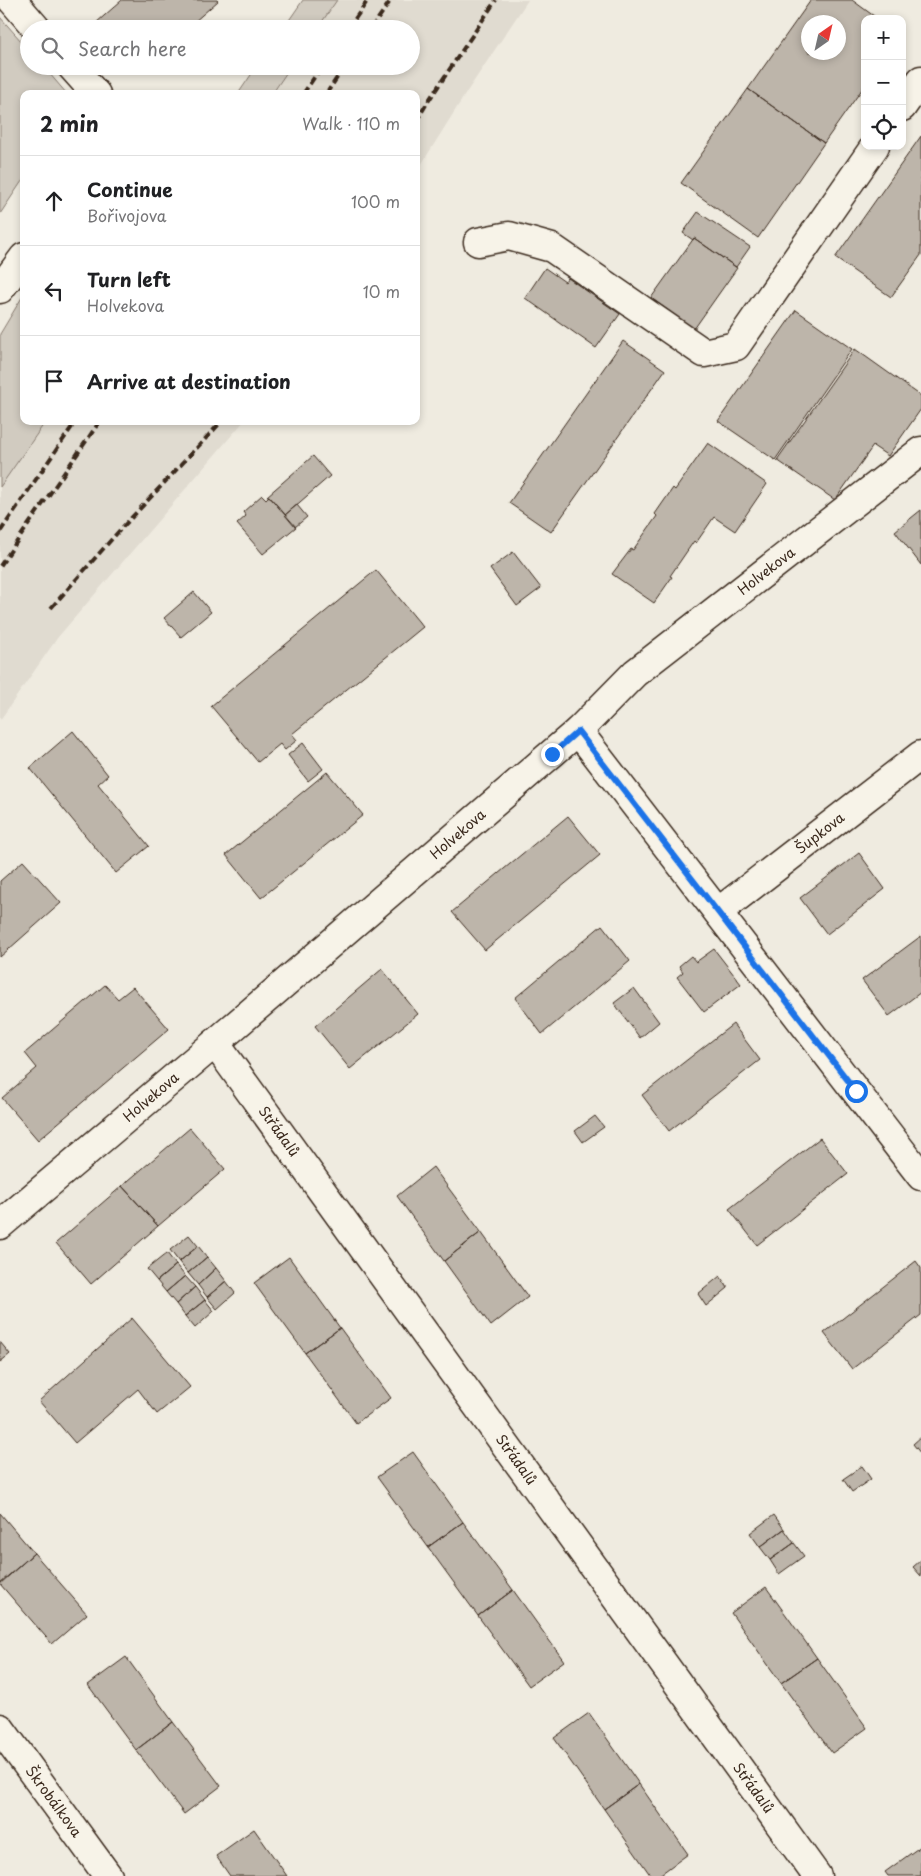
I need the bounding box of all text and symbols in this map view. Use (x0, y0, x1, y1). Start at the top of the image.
north arrow (801, 15, 846, 60)
map controls (861, 15, 906, 150)
button: + (861, 15, 906, 60)
search box (20, 20, 420, 75)
icon: search (38, 34, 66, 62)
text: Search here (78, 34, 187, 62)
button: − (861, 60, 906, 105)
button: locate (861, 105, 906, 150)
text: 2 min (40, 107, 99, 139)
text: Walk · 110 m (302, 111, 400, 135)
text: Continue (87, 175, 173, 203)
icon: ahead (40, 187, 68, 215)
text: 100 m (351, 189, 400, 213)
text: Bořivojova (87, 203, 167, 227)
text: Turn left (87, 265, 171, 293)
icon: left (40, 277, 68, 305)
text: 10 m (363, 279, 400, 303)
text: Holvekova (87, 293, 164, 317)
icon: arrive (40, 367, 68, 395)
text: Arrive at destination (87, 367, 291, 395)
street label: Holvekova (733, 541, 800, 600)
route end (541, 743, 564, 766)
street label: Holvekova (425, 804, 490, 864)
street label: Šupkova (791, 807, 849, 858)
street label: Holvekova (118, 1067, 184, 1127)
route start (845, 1080, 868, 1103)
street label: Střádalů (254, 1101, 305, 1161)
street label: Střádalů (491, 1430, 542, 1489)
street label: Střádalů (728, 1758, 779, 1817)
street label: Škrobálkova (21, 1761, 88, 1842)

